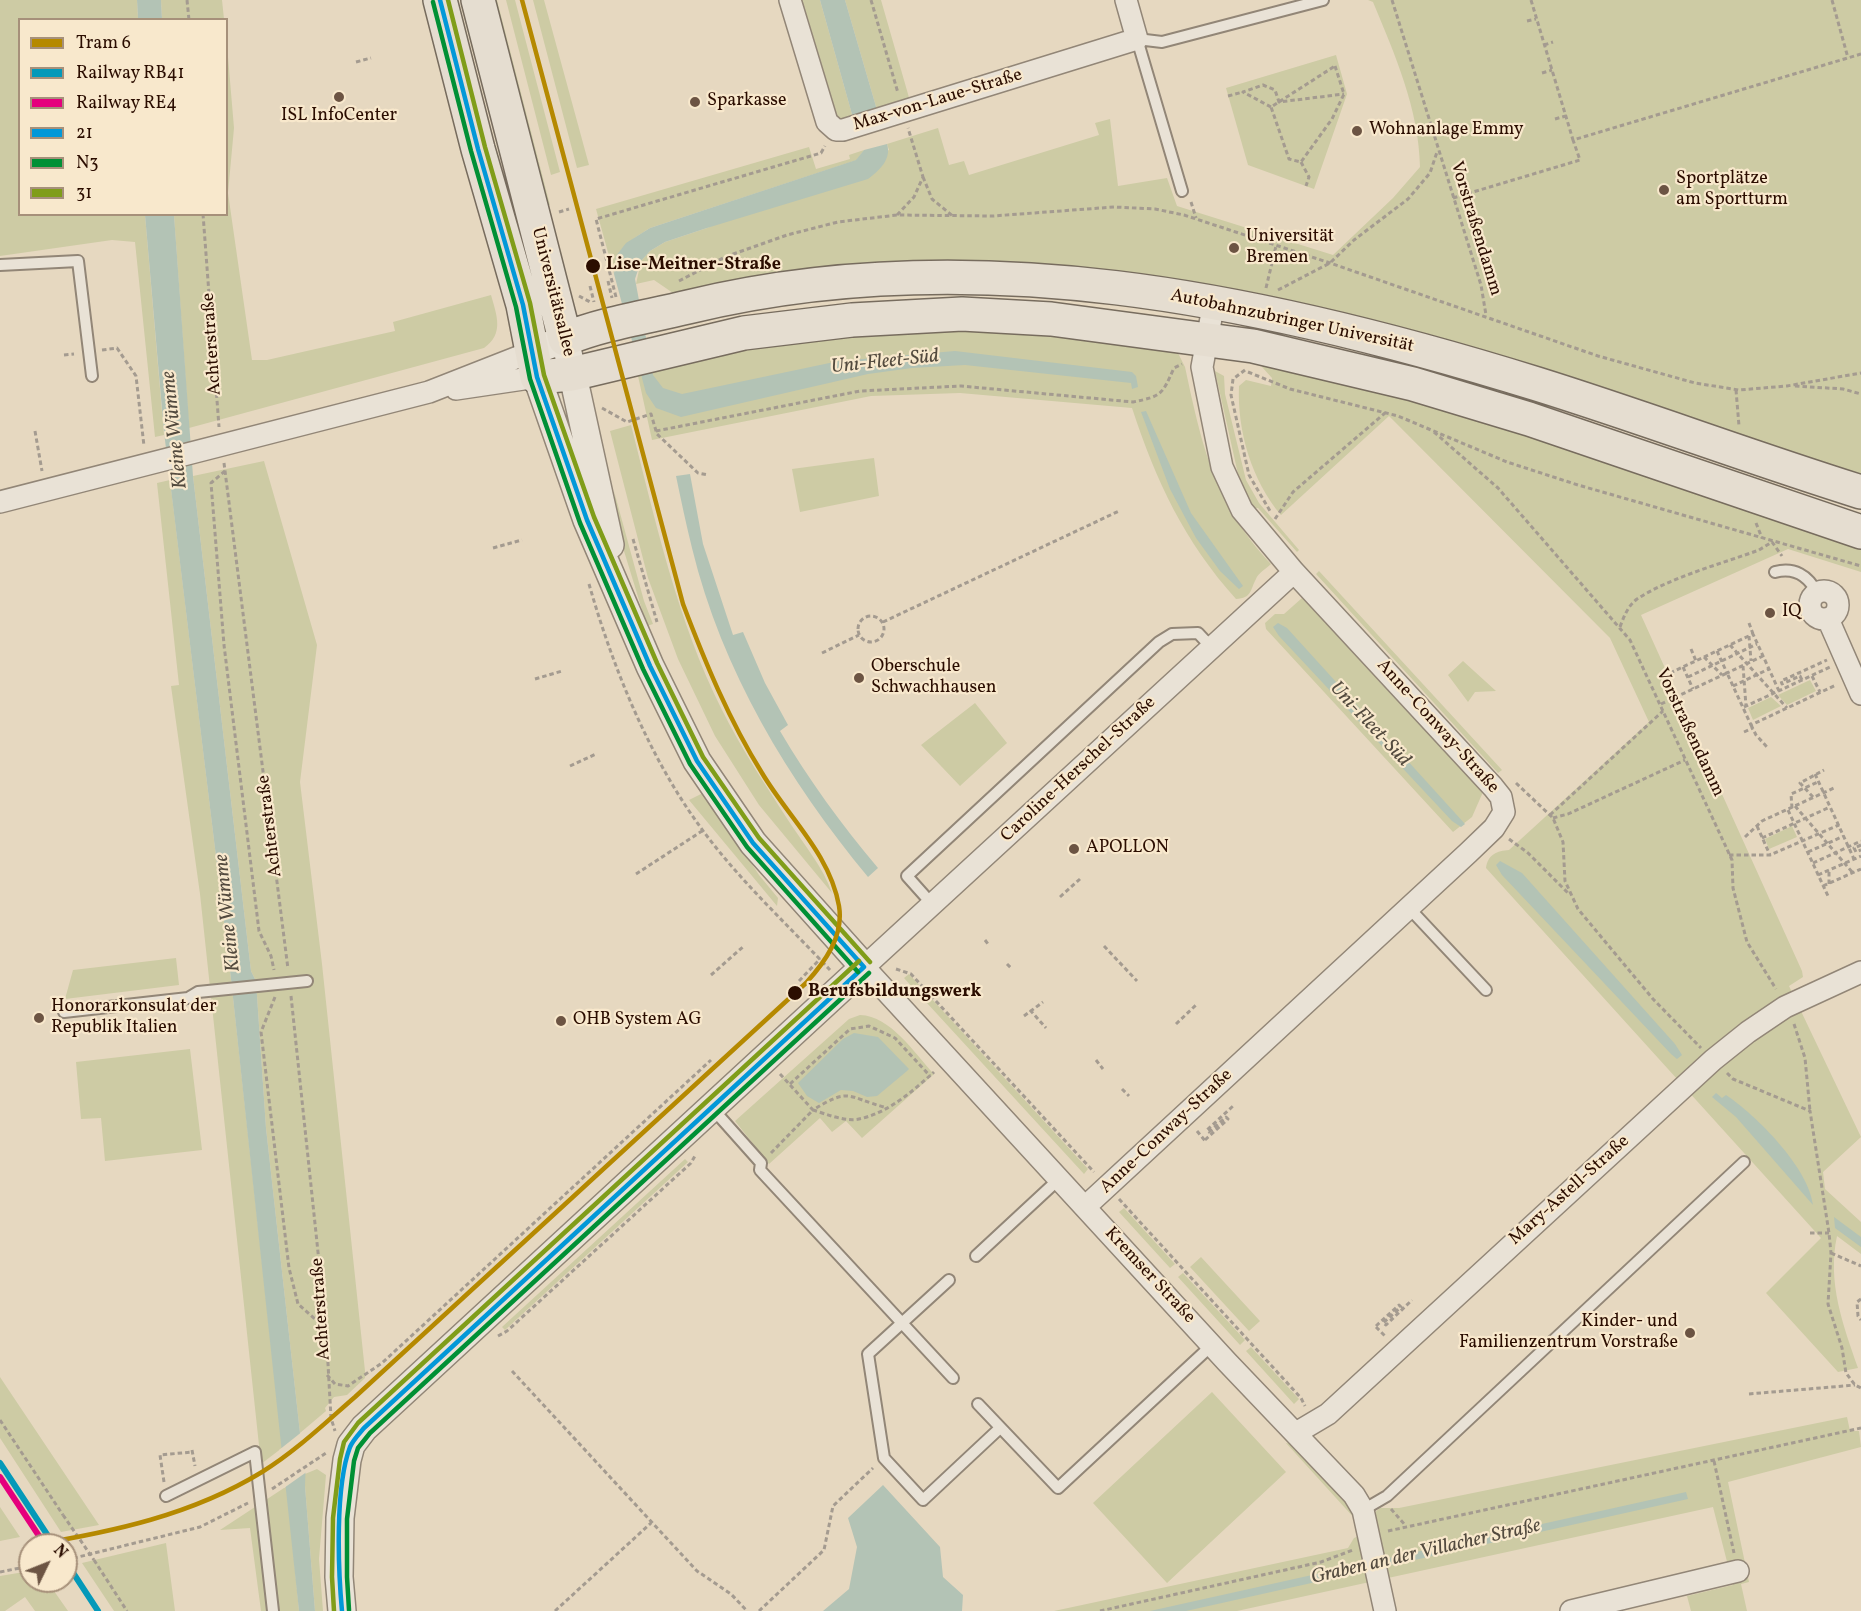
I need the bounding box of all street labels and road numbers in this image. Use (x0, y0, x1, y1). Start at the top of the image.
street label: Max-von-Laue-Straße (851, 65, 1025, 137)
street label: Vorstraßendamm (1444, 159, 1506, 299)
street label: Universitätsallee (525, 225, 579, 359)
street label: Autobahnzubringer Universität (1168, 286, 1416, 358)
street label: Achterstraße (199, 292, 227, 396)
street label: Anne-Conway-Straße (1371, 655, 1503, 799)
street label: Vorstraßendamm (1650, 665, 1728, 801)
street label: Caroline-Herschel-Straße (997, 693, 1161, 847)
street label: Achterstraße (254, 774, 288, 878)
street label: Anne-Conway-Straße (1096, 1065, 1238, 1199)
street label: Mary-Astell-Straße (1505, 1131, 1635, 1251)
street label: Kremser Straße (1099, 1223, 1199, 1329)
street label: Achterstraße (308, 1257, 336, 1361)

